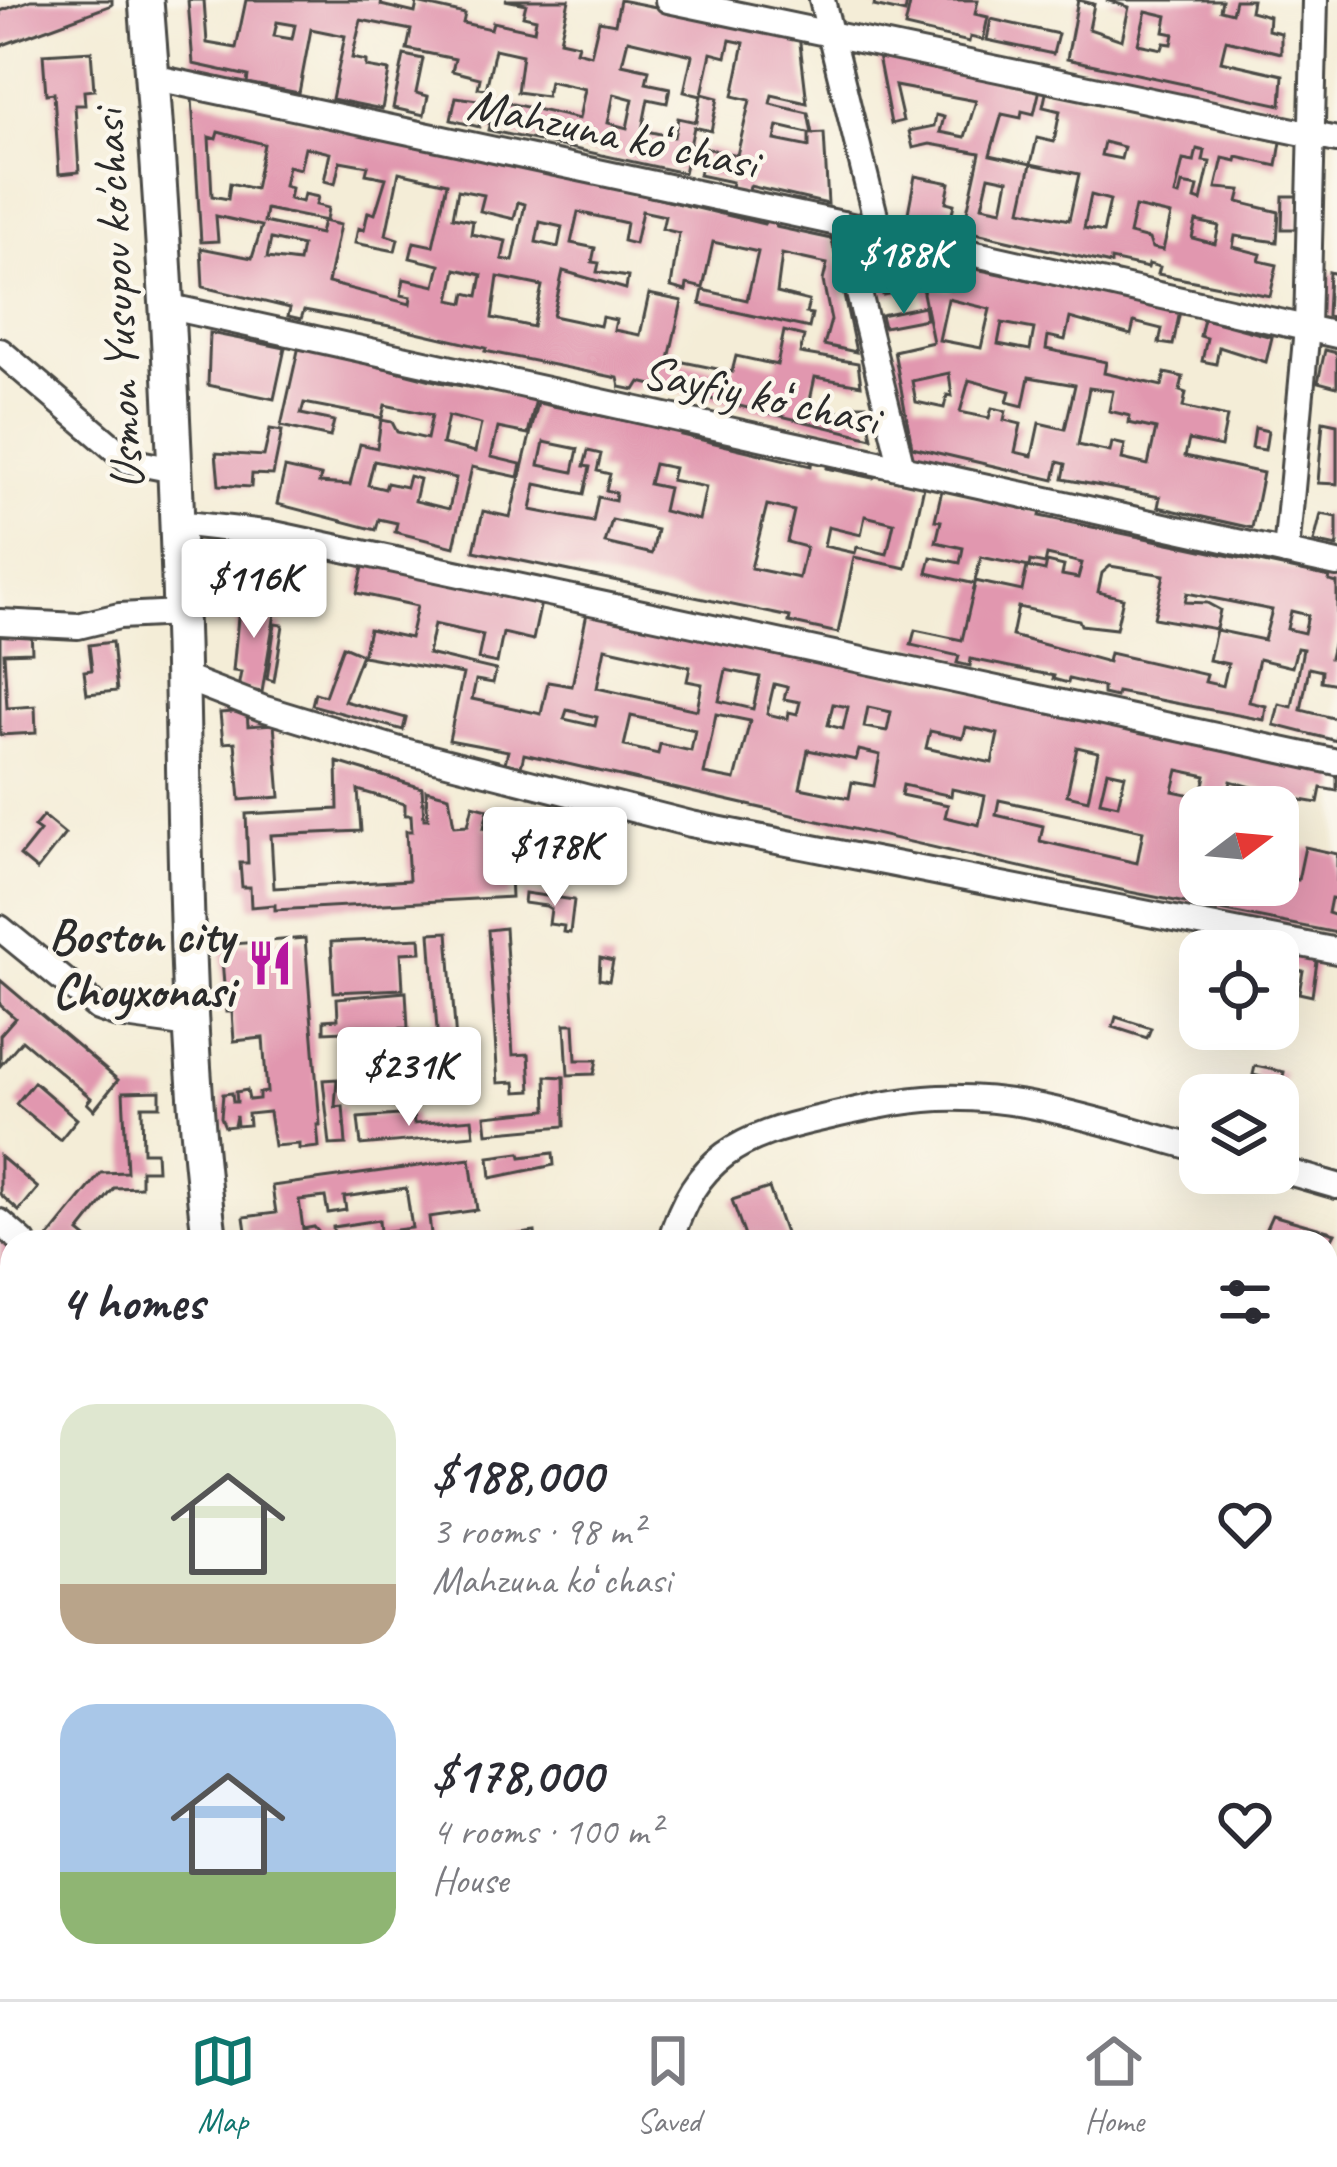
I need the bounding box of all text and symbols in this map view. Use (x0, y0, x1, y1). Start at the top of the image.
street label: Mahzuna koʻchasi (463, 73, 768, 194)
street label: Usmon Yusupov ko'chasi (77, 103, 157, 492)
pin: $188K (820, 215, 988, 317)
text: $188K (859, 229, 949, 278)
street label: Sayfiy koʻchasi (637, 341, 889, 450)
pin: $116K (170, 539, 338, 641)
text: $116K (209, 553, 299, 602)
north arrow (1179, 786, 1299, 906)
map controls (1179, 786, 1299, 1194)
pin: $178K (471, 807, 639, 909)
text: $178K (510, 821, 600, 870)
place label: Boston city Choyxonasi (49, 906, 240, 1021)
button: locate (1179, 930, 1299, 1050)
restaurant icon: Boston city Choyxonasi (245, 938, 295, 988)
pin: $231K (325, 1027, 493, 1129)
text: $231K (364, 1041, 454, 1090)
button: layers (1179, 1074, 1299, 1194)
icon: filters (1212, 1269, 1278, 1335)
text: 4 homes (60, 1270, 204, 1334)
text: $188,000 (432, 1443, 603, 1507)
icon: home (156, 1452, 300, 1596)
icon: heart (1212, 1491, 1278, 1557)
text: 3 rooms · 98 m² (432, 1507, 643, 1556)
text: Mahzuna koʻchasi (432, 1556, 671, 1605)
text: $178,000 (432, 1743, 603, 1807)
icon: home (156, 1752, 300, 1896)
icon: heart (1212, 1791, 1278, 1857)
text: 4 rooms · 100 m² (432, 1807, 660, 1856)
text: House (432, 1856, 508, 1905)
tab: Map (190, 2028, 256, 2142)
tab: Saved (635, 2028, 701, 2142)
tab: Home (1081, 2028, 1147, 2142)

